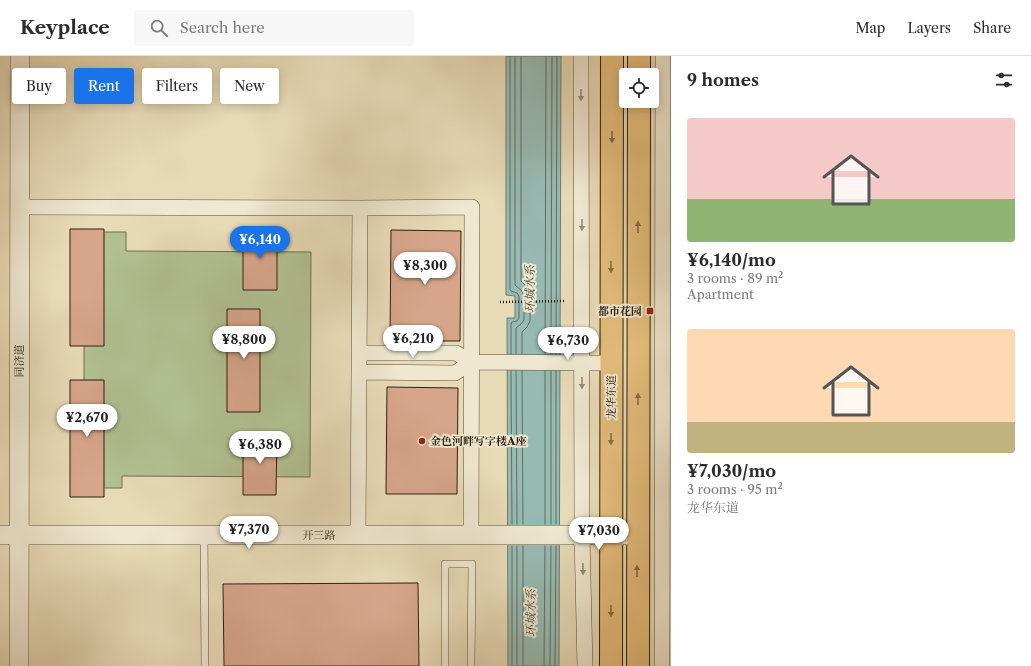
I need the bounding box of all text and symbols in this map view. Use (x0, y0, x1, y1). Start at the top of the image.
search box (134, 10, 414, 46)
text: Keyplace (20, 16, 110, 39)
icon: search (148, 17, 170, 39)
text: Search here (180, 18, 265, 37)
text: Map (855, 19, 885, 37)
text: Layers (907, 19, 951, 37)
text: Share (973, 19, 1011, 37)
chip: Buy (12, 68, 66, 104)
chip: Rent (74, 68, 134, 104)
chip: Filters (142, 68, 212, 104)
chip: New (220, 68, 279, 104)
map controls (619, 68, 659, 108)
button: locate (619, 68, 659, 108)
icon: filters (993, 69, 1015, 91)
text: 9 homes (687, 70, 759, 90)
one-way arrow (578, 89, 584, 102)
one-way arrow (609, 131, 615, 144)
icon: home (815, 144, 887, 216)
one-way arrow (579, 219, 585, 232)
one-way arrow (635, 221, 642, 233)
pin: ¥6,140 (227, 226, 293, 260)
text: ¥6,140 (239, 231, 281, 247)
text: ¥6,140/mo (687, 250, 776, 270)
pin: ¥8,300 (392, 252, 458, 286)
text: ¥8,300 (403, 257, 447, 273)
one-way arrow (608, 261, 614, 274)
water label: 环城水系 (522, 264, 537, 313)
text: 3 rooms · 89 m² (687, 270, 783, 286)
text: Apartment (687, 286, 754, 302)
place label: 都市花园 (598, 304, 642, 318)
marker: 都市花园 (645, 306, 655, 316)
pin: ¥6,210 (380, 325, 446, 359)
pin: ¥8,800 (211, 326, 277, 360)
pin: ¥6,730 (535, 327, 601, 361)
text: ¥6,210 (392, 330, 434, 346)
text: ¥8,800 (221, 331, 267, 347)
text: ¥6,730 (547, 332, 589, 348)
street label: 同济道 (12, 345, 26, 378)
icon: home (815, 355, 887, 427)
street label: 龙华东道 (604, 375, 618, 419)
one-way arrow (579, 377, 585, 390)
one-way arrow (635, 392, 641, 405)
pin: ¥2,670 (54, 404, 120, 438)
text: ¥2,670 (66, 409, 108, 425)
pin: ¥6,380 (227, 431, 293, 465)
one-way arrow (608, 433, 614, 446)
place label: 金色河畔写字楼A座 (430, 434, 527, 448)
text: ¥6,380 (238, 436, 282, 452)
marker: 金色河畔写字楼A座 (417, 436, 427, 446)
text: ¥7,030/mo (687, 461, 776, 481)
text: 3 rooms · 95 m² (687, 481, 783, 497)
text: 龙华东道 (687, 499, 739, 515)
pin: ¥7,370 (216, 516, 282, 550)
pin: ¥7,030 (566, 517, 632, 551)
text: ¥7,370 (229, 521, 269, 537)
text: ¥7,030 (578, 522, 620, 538)
street label: 开三路 (303, 528, 336, 542)
one-way arrow (579, 563, 586, 575)
one-way arrow (634, 564, 640, 577)
water label: 环城水系 (523, 588, 538, 637)
one-way arrow (608, 605, 614, 618)

